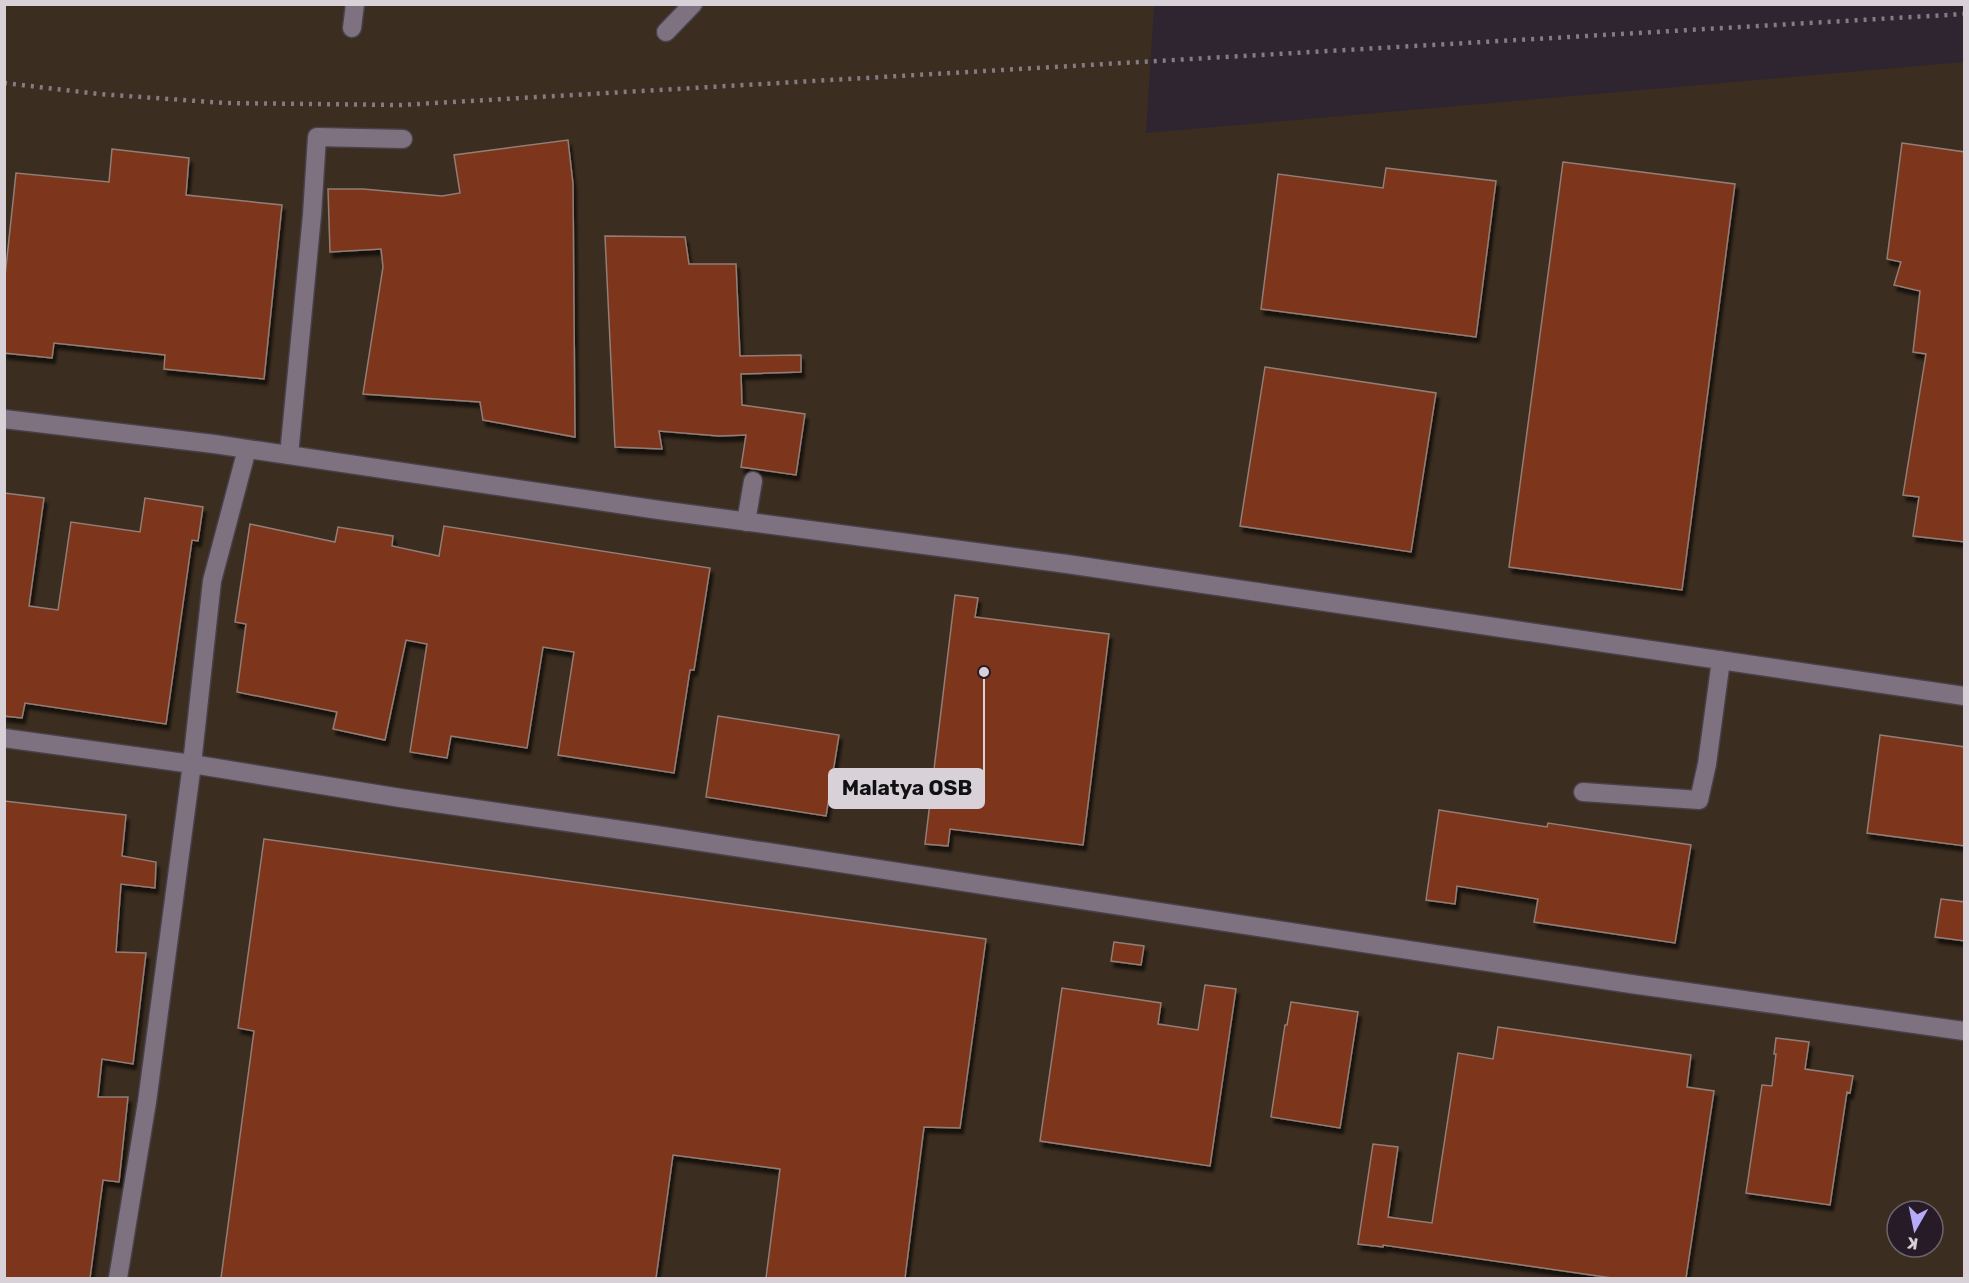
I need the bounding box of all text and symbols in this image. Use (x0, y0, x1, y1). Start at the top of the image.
callout: Malatya OSB (829, 769, 984, 808)
text: Malatya OSB (842, 775, 972, 800)
north arrow (1885, 1199, 1945, 1259)
text: K (1906, 1233, 1919, 1254)

